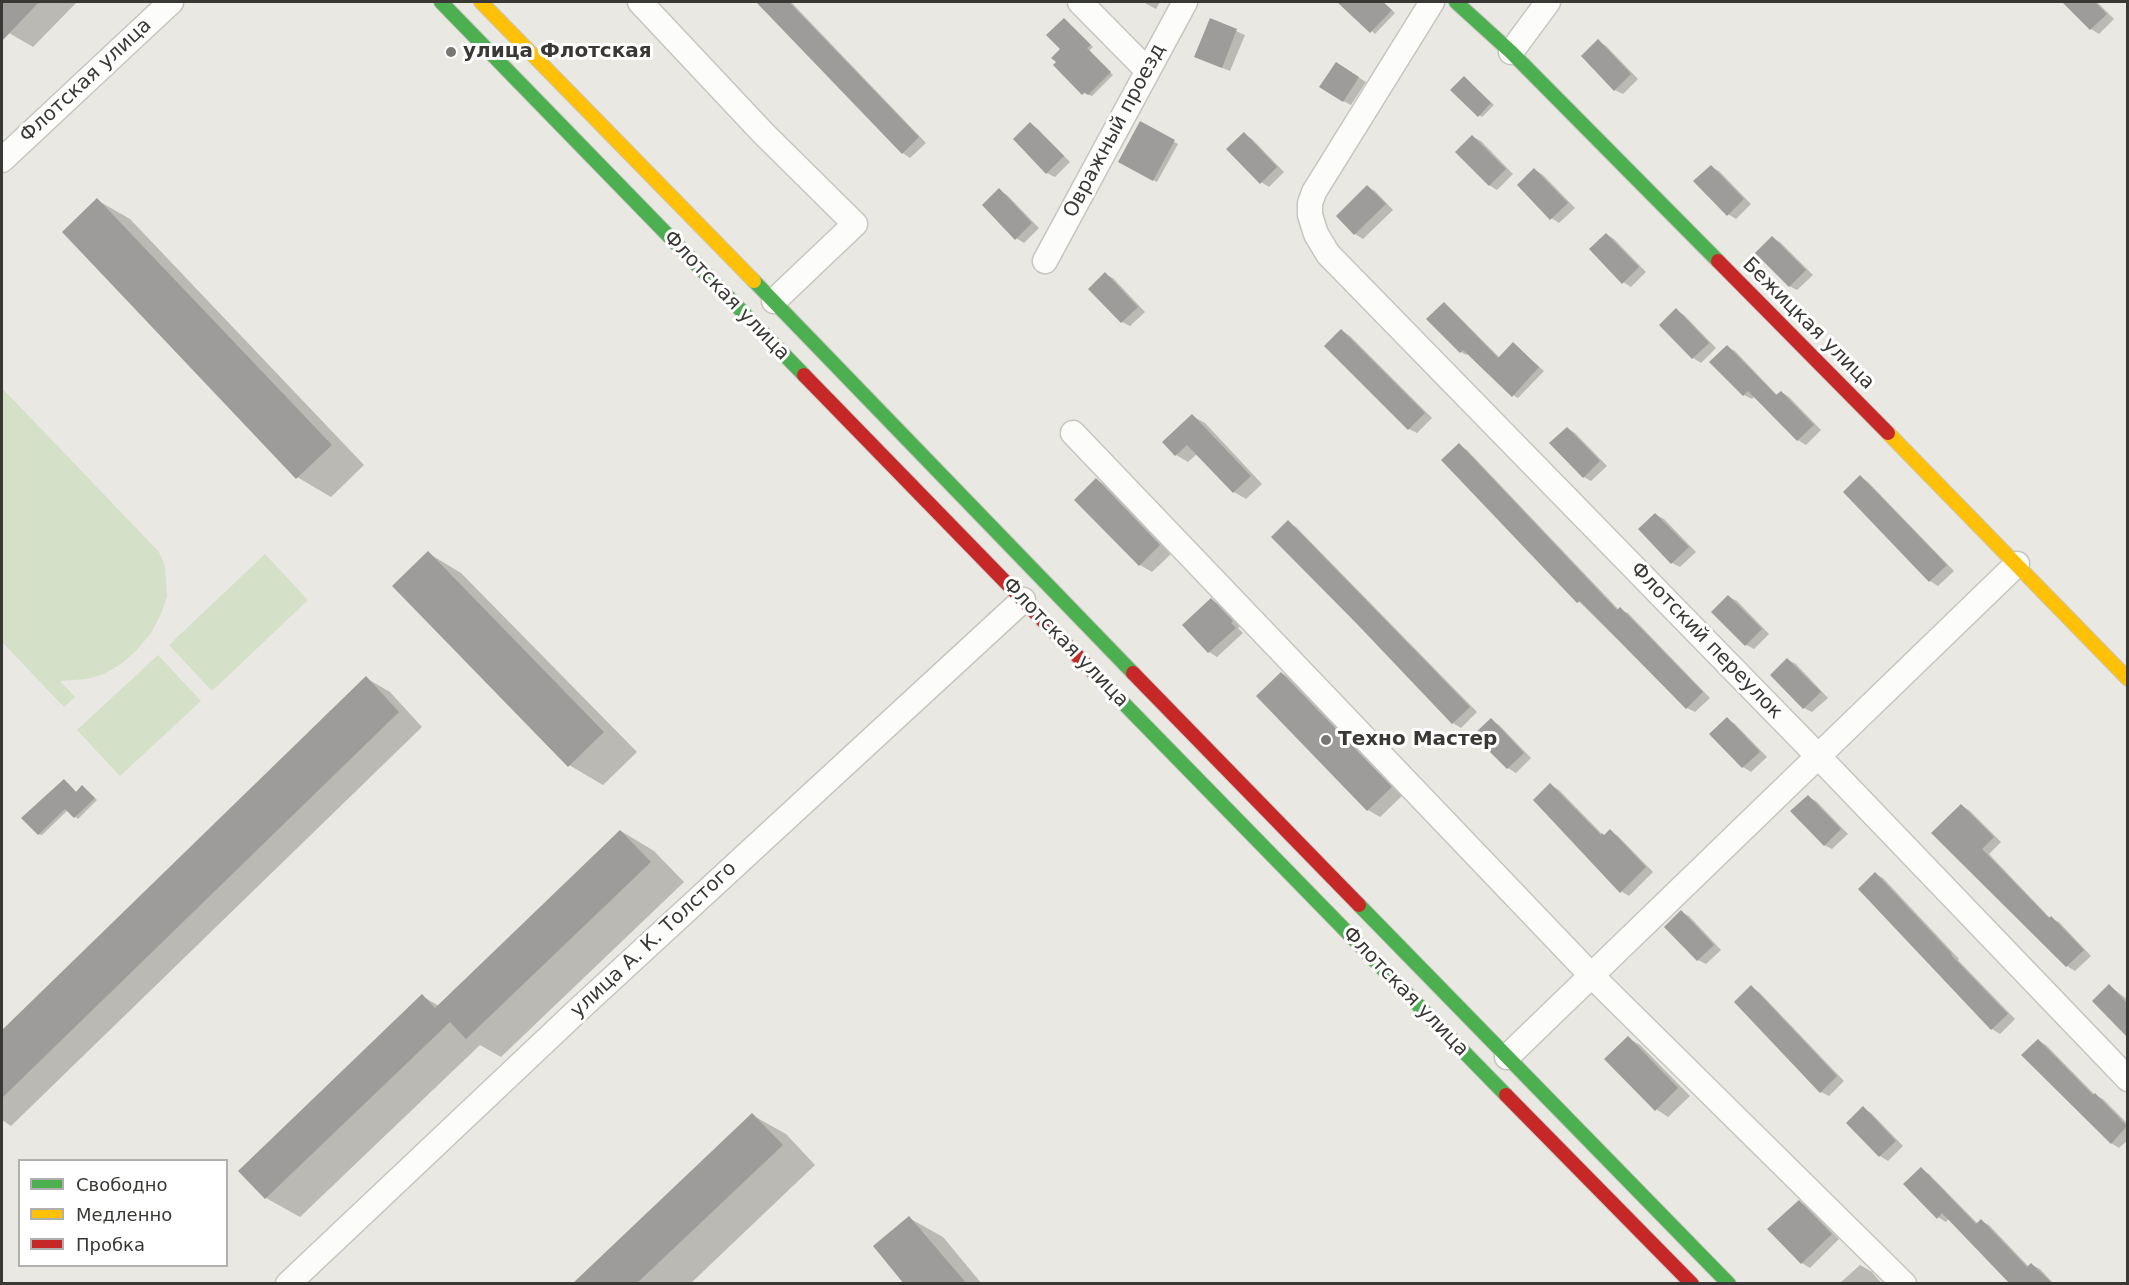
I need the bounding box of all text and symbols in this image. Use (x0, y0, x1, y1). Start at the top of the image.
street label: Флотская улица (15, 14, 157, 148)
place label: улица Флотская (463, 40, 652, 64)
street label: Овражный проезд (1059, 40, 1171, 222)
marker: улица Флотская (444, 45, 458, 59)
street label: Флотская улица (658, 226, 794, 366)
street label: Бежицкая улица (1737, 253, 1879, 395)
street label: Флотский переулок (1625, 558, 1787, 724)
street label: Флотская улица (997, 573, 1133, 713)
place label: Техно Мастер (1338, 728, 1497, 752)
marker: Техно Мастер (1319, 733, 1333, 747)
street label: улица А. К. Толстого (566, 857, 742, 1023)
street label: Флотская улица (1337, 922, 1473, 1062)
legend (18, 1159, 228, 1267)
text: Свободно (76, 1174, 168, 1195)
text: Медленно (76, 1204, 172, 1225)
text: Пробка (76, 1234, 145, 1255)

